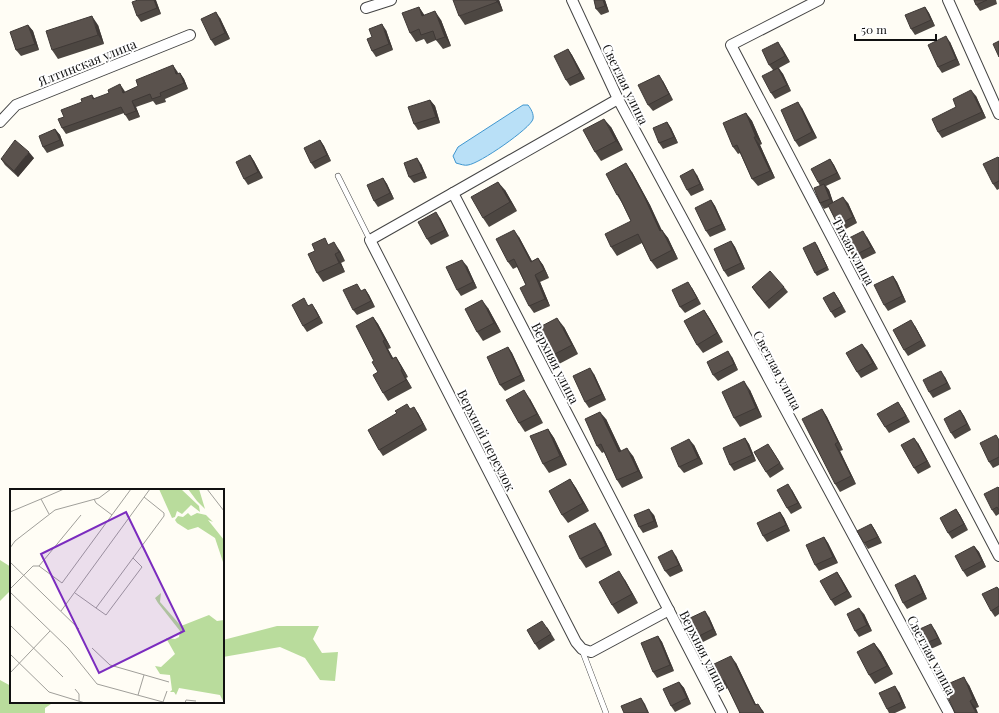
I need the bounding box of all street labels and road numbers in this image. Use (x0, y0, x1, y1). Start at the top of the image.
street label: Ялтинская улица (34, 34, 139, 90)
street label: Светлая улица (599, 41, 653, 128)
street label: Тихая улица (829, 214, 879, 288)
street label: Верхняя улица (528, 319, 584, 407)
street label: Светлая улица (750, 327, 806, 413)
street label: Верхний переулок (454, 386, 520, 494)
street label: Верхняя улица (676, 607, 732, 695)
street label: Светлая улица (904, 612, 960, 698)

